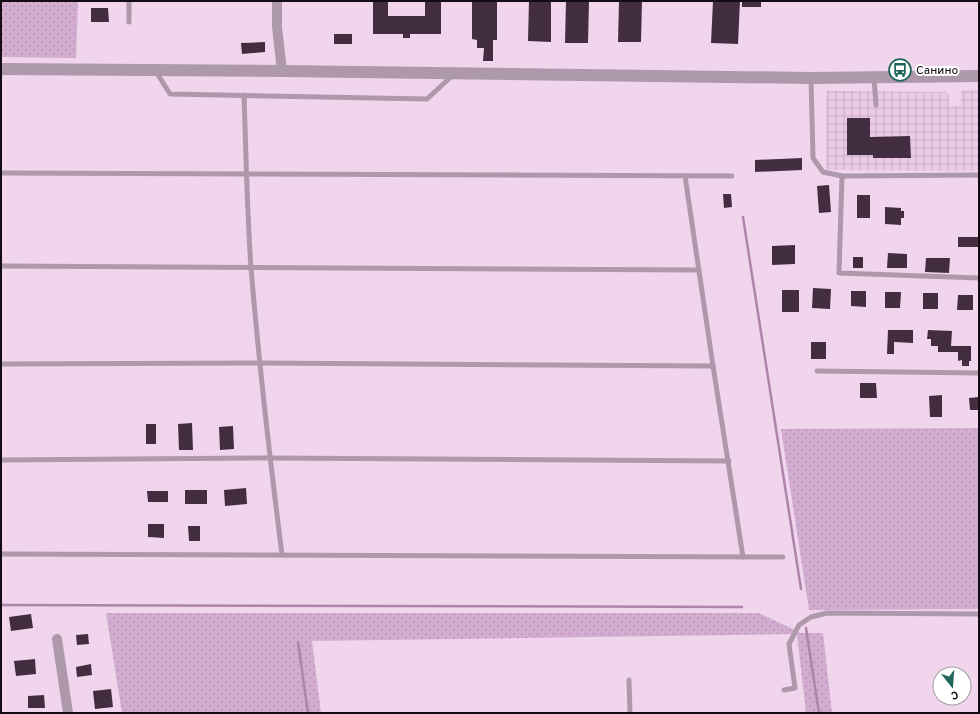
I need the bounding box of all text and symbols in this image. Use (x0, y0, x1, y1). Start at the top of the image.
bus stop icon: Санино (887, 57, 913, 83)
place label: Санино (916, 63, 959, 79)
north arrow (932, 666, 972, 706)
text: С (949, 687, 960, 702)

